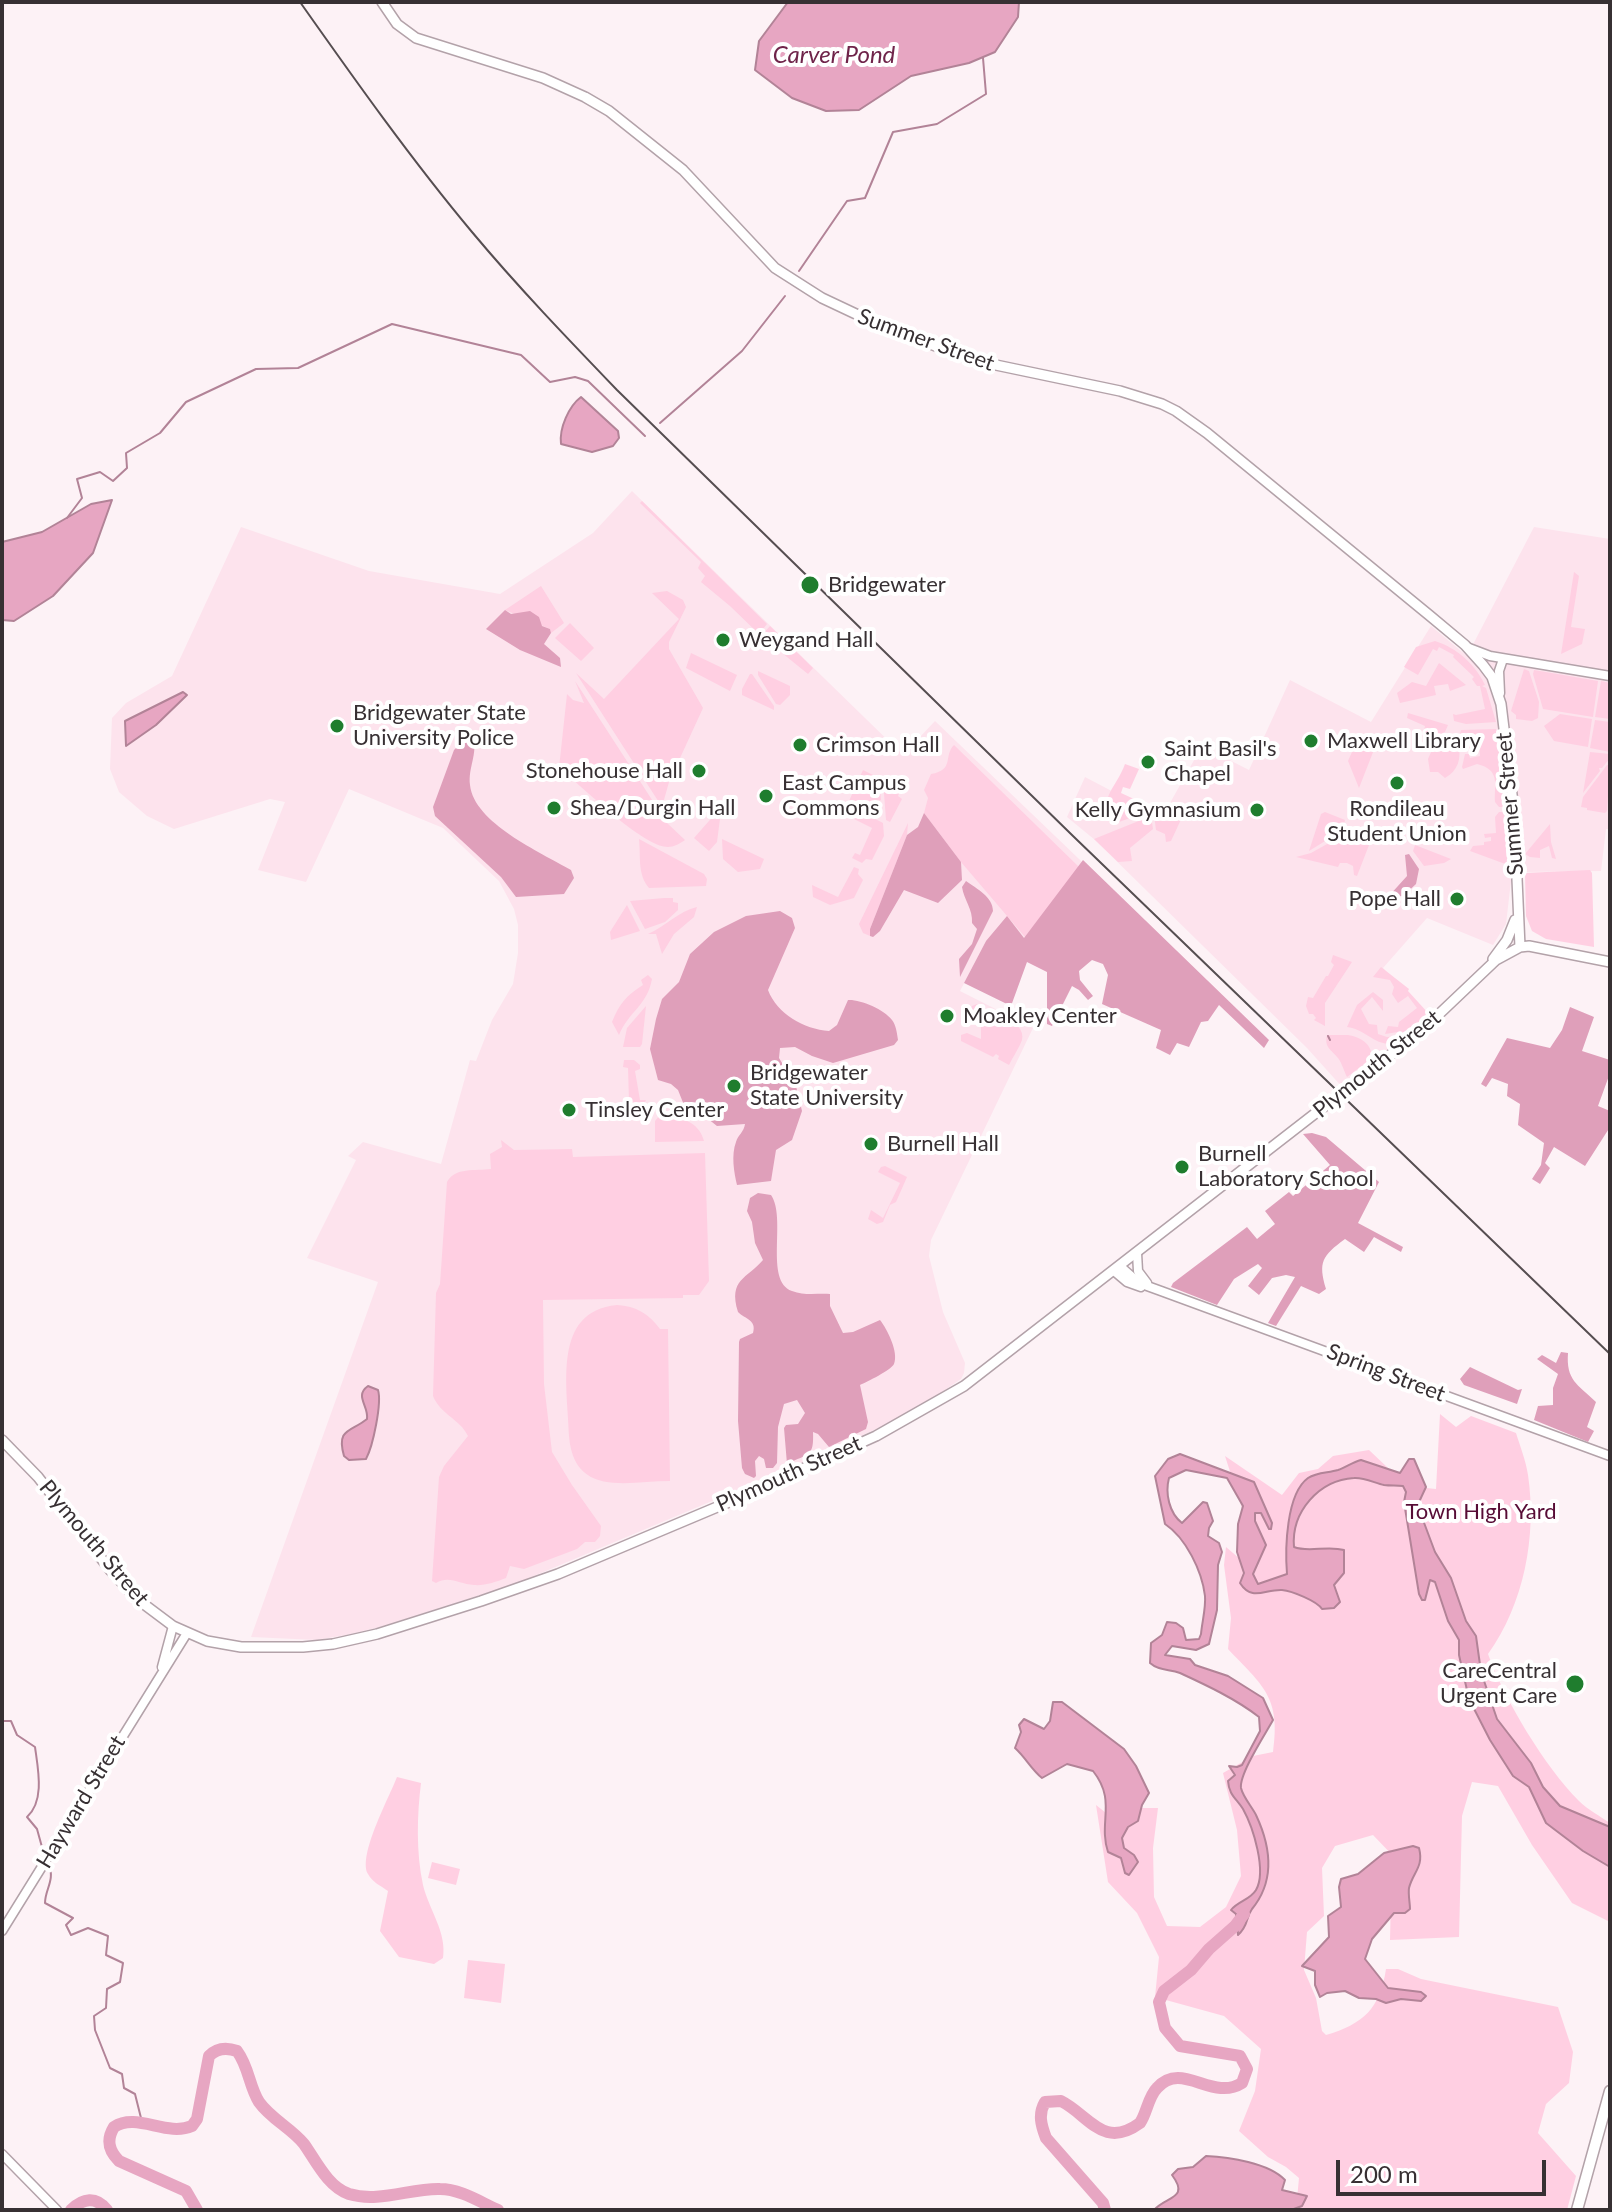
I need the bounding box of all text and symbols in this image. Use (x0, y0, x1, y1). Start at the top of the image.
water label: Carver Pond (773, 41, 895, 69)
street label: Summer Street (854, 303, 998, 377)
place label: Bridgewater (828, 572, 946, 598)
marker: Bridgewater (799, 574, 821, 596)
place label: Weygand Hall (739, 627, 873, 653)
marker: Weygand Hall (714, 631, 732, 649)
place label: Bridgewater State University Police (353, 700, 526, 752)
marker: Bridgewater State University Police (328, 717, 346, 735)
place label: Maxwell Library (1327, 728, 1481, 754)
street label: Summer Street (1491, 731, 1529, 877)
place label: Crimson Hall (816, 732, 940, 758)
marker: Maxwell Library (1302, 732, 1320, 750)
marker: Crimson Hall (791, 736, 809, 754)
place label: Saint Basil's Chapel (1164, 736, 1276, 788)
marker: Saint Basil's Chapel (1139, 753, 1157, 771)
place label: Stonehouse Hall (526, 758, 683, 784)
marker: Stonehouse Hall (690, 762, 708, 780)
place label: East Campus Commons (782, 770, 906, 822)
marker: Rondileau Student Union (1388, 774, 1406, 792)
marker: East Campus Commons (757, 787, 775, 805)
place label: Shea/Durgin Hall (570, 795, 736, 821)
place label: Rondileau Student Union (1327, 796, 1467, 848)
place label: Kelly Gymnasium (1075, 797, 1241, 823)
marker: Shea/Durgin Hall (545, 799, 563, 817)
marker: Kelly Gymnasium (1248, 801, 1266, 819)
place label: Pope Hall (1349, 886, 1441, 912)
marker: Pope Hall (1448, 890, 1466, 908)
place label: Moakley Center (963, 1003, 1117, 1029)
street label: Plymouth Street (1308, 1005, 1446, 1123)
marker: Moakley Center (938, 1007, 956, 1025)
place label: Bridgewater State University (750, 1060, 903, 1112)
marker: Bridgewater State University (725, 1077, 743, 1095)
place label: Tinsley Center (585, 1097, 724, 1123)
marker: Tinsley Center (560, 1101, 578, 1119)
place label: Burnell Hall (887, 1131, 999, 1157)
marker: Burnell Hall (862, 1135, 880, 1153)
place label: Burnell Laboratory School (1198, 1141, 1374, 1192)
marker: Burnell Laboratory School (1173, 1158, 1191, 1176)
street label: Spring Street (1323, 1338, 1449, 1408)
street label: Plymouth Street (712, 1430, 866, 1518)
street label: Plymouth Street (34, 1475, 154, 1611)
park label: Town High Yard (1405, 1499, 1557, 1525)
place label: CareCentral Urgent Care (1440, 1658, 1557, 1710)
marker: CareCentral Urgent Care (1564, 1673, 1586, 1695)
street label: Hayward Street (31, 1731, 131, 1873)
scale bar (1340, 2144, 1550, 2194)
text: 200 m (1350, 2159, 1418, 2188)

